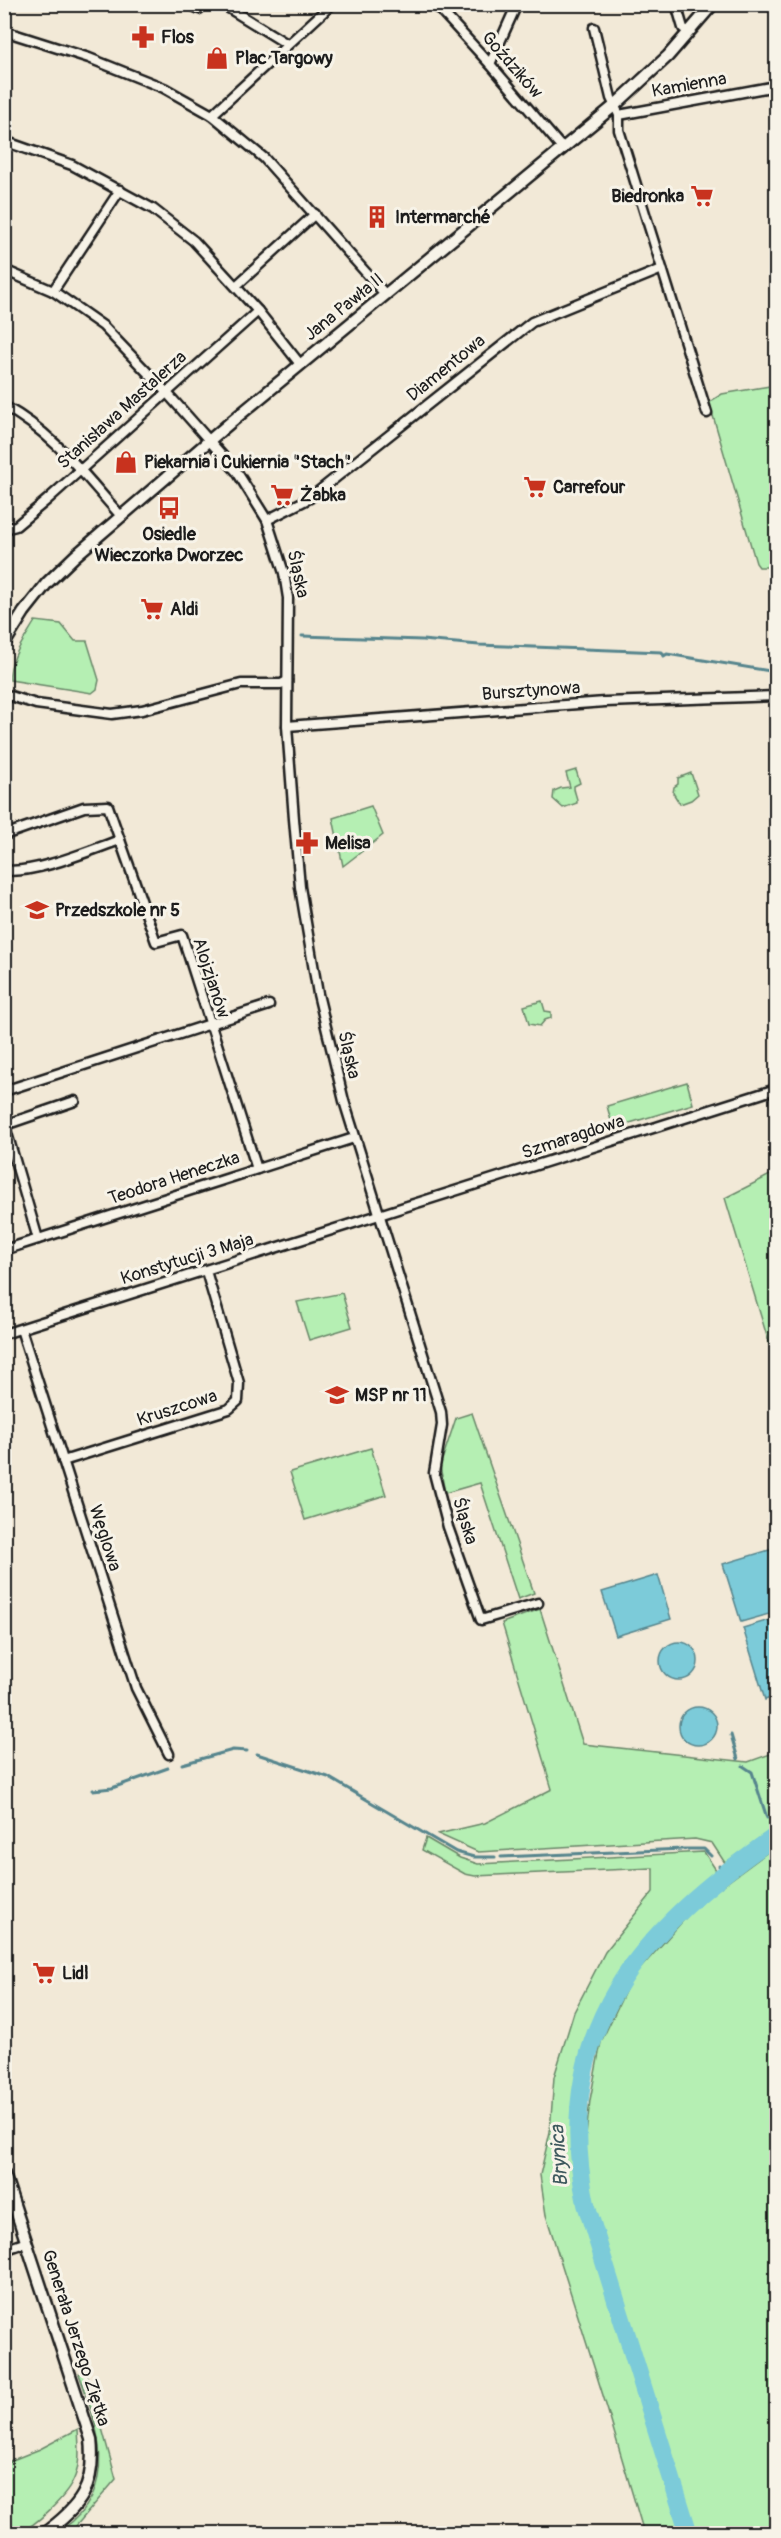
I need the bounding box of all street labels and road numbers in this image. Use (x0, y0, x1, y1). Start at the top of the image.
street label: Goździków (476, 27, 548, 103)
street label: Kamienna (650, 67, 728, 103)
street label: Jana Pawła II (300, 268, 388, 346)
street label: Diamentowa (402, 329, 490, 407)
street label: Stanisława Mastalerza (52, 346, 192, 474)
street label: Śląska (282, 548, 314, 600)
street label: Bursztynowa (481, 676, 581, 706)
street label: Alojzjanów (187, 935, 235, 1021)
street label: Śląska (332, 1029, 366, 1081)
street label: Szmaragdowa (519, 1110, 627, 1164)
street label: Teodora Heneczka (105, 1146, 243, 1210)
street label: Konstytucji 3 Maja (118, 1228, 256, 1290)
street label: Kruszcowa (134, 1384, 220, 1432)
street label: Śląska (447, 1495, 483, 1547)
street label: Węglowa (84, 1502, 126, 1574)
street label: Generała Jerzego Ziętka (37, 2247, 115, 2429)

